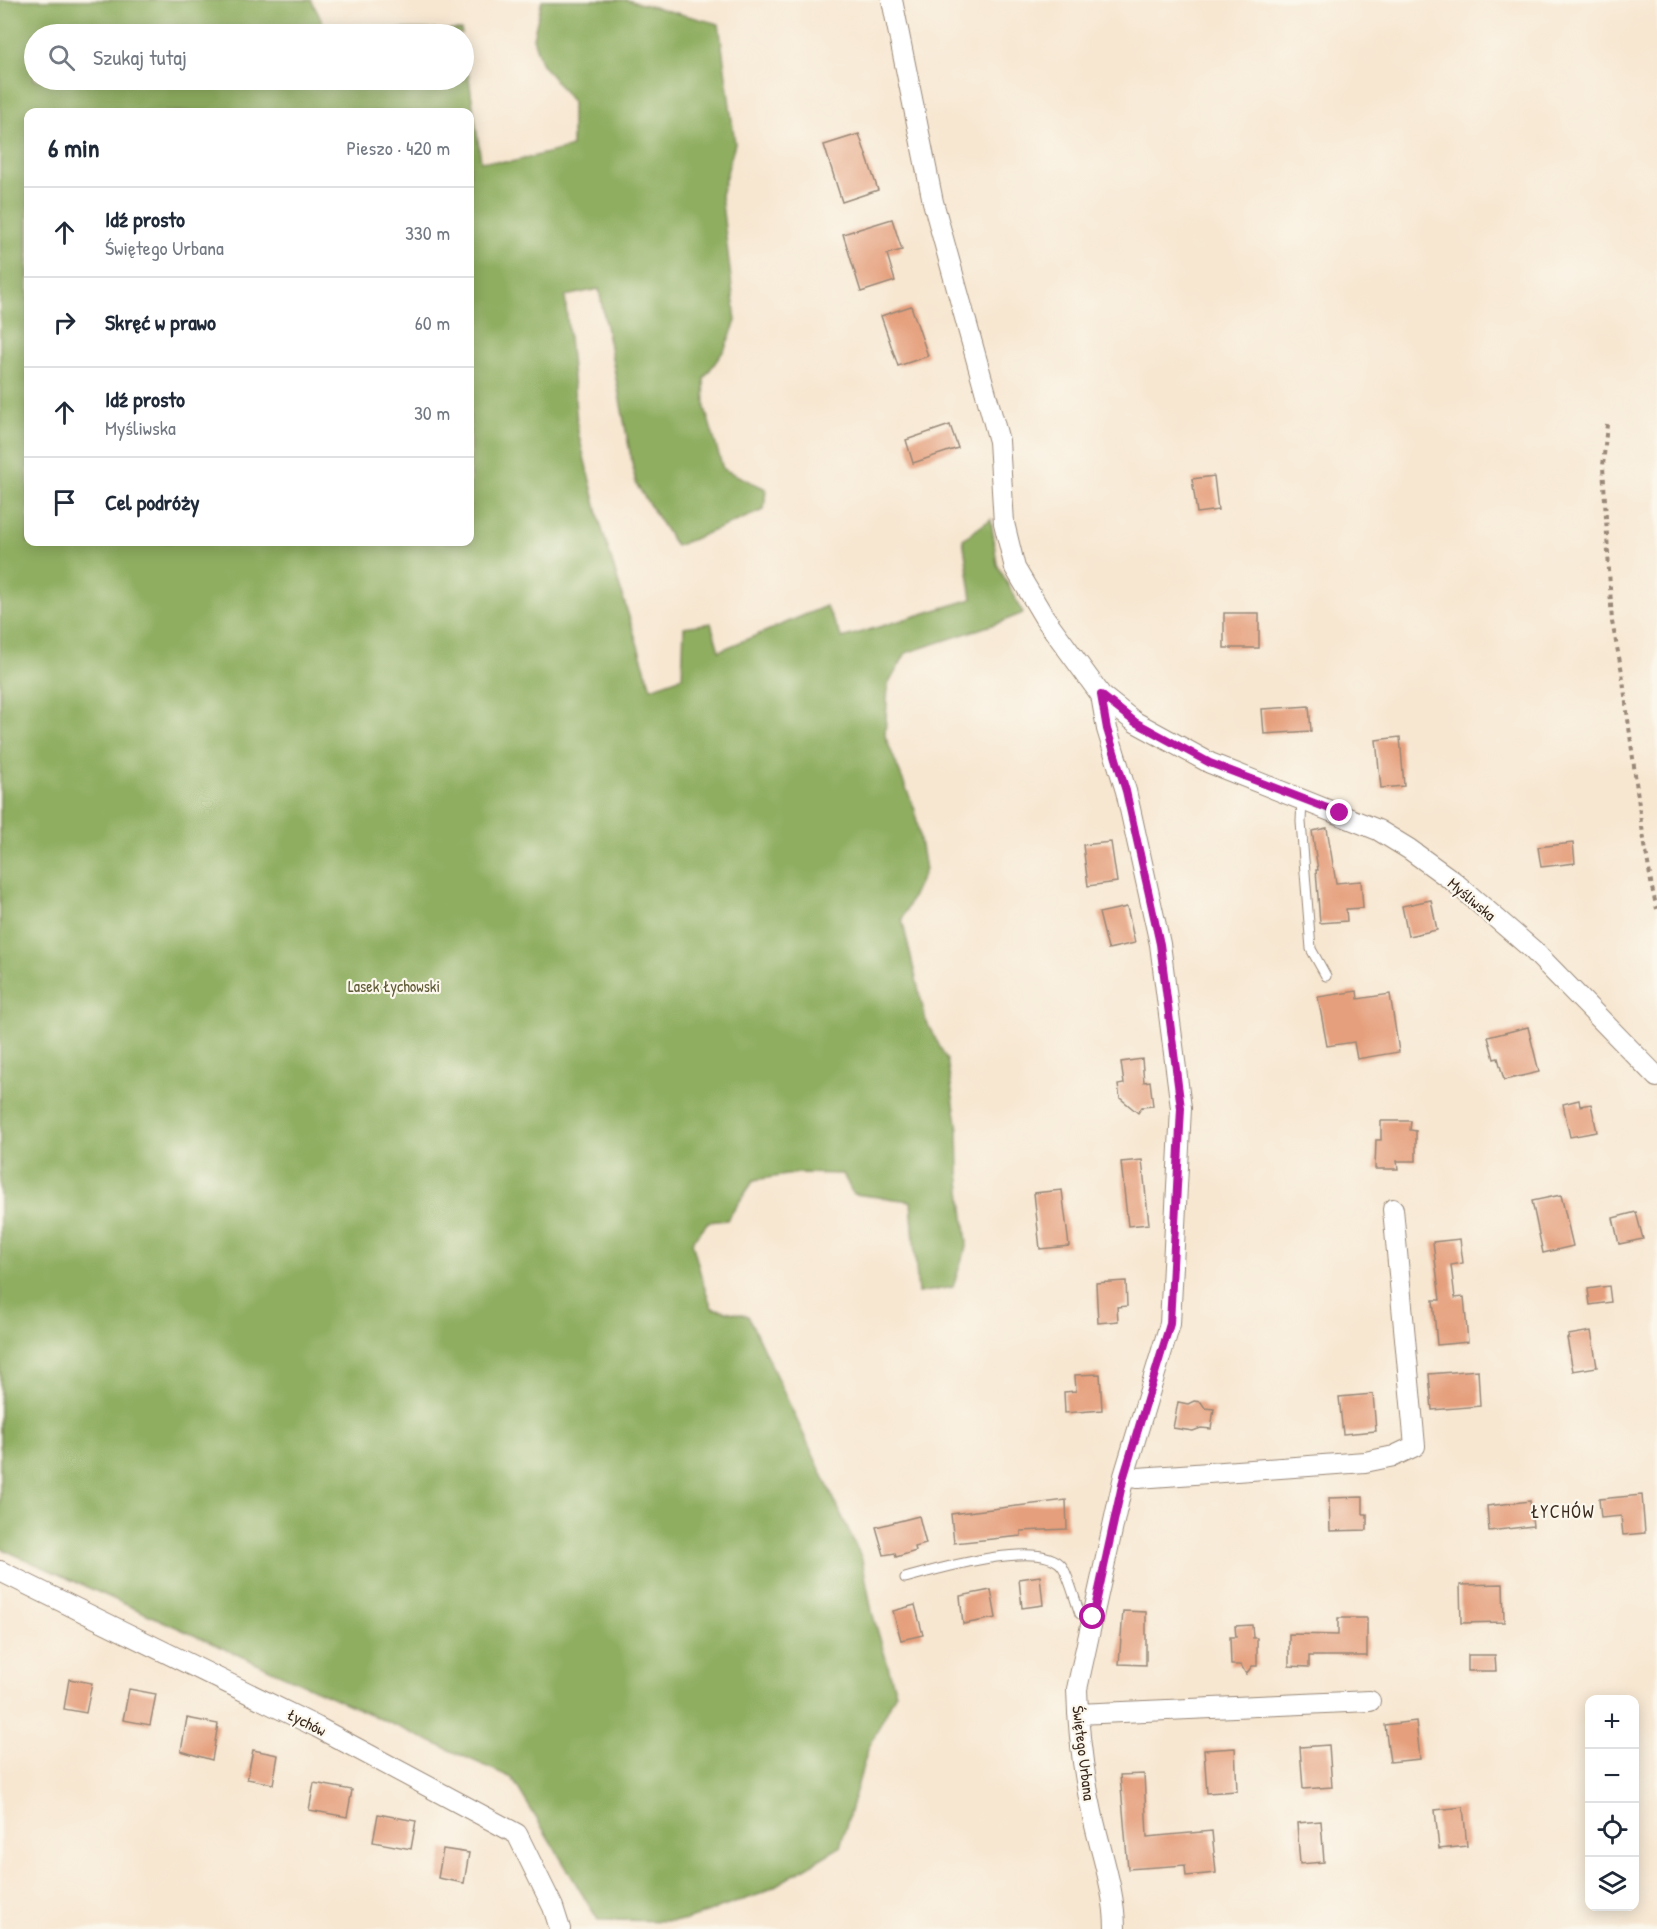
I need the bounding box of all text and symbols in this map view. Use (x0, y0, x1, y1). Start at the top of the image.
search box (24, 24, 474, 90)
icon: search (45, 41, 78, 74)
text: Szukaj tutaj (93, 42, 187, 72)
text: 6 min (48, 130, 100, 165)
text: Pieszo · 420 m (346, 134, 450, 161)
text: Idź prosto (105, 204, 185, 234)
icon: ahead (48, 216, 81, 249)
text: 330 m (405, 219, 450, 246)
text: Świętego Urbana (105, 234, 224, 261)
icon: right (48, 306, 81, 339)
text: Skręć w prawo (105, 307, 216, 337)
text: 60 m (415, 309, 450, 336)
text: Idź prosto (105, 384, 185, 414)
icon: ahead (48, 396, 81, 429)
text: 30 m (414, 399, 450, 426)
text: Myśliwska (105, 414, 176, 441)
icon: arrive (48, 486, 81, 519)
text: Cel podróży (105, 487, 200, 517)
route end (1326, 799, 1352, 825)
street label: Myśliwska (1443, 872, 1501, 926)
park label: Lasek Łychowski (348, 975, 440, 997)
district label: ŁYCHÓW (1531, 1499, 1595, 1524)
route start (1079, 1603, 1105, 1629)
map controls (1585, 1695, 1639, 1911)
button: + (1585, 1695, 1639, 1749)
street label: Łychów (284, 1703, 330, 1741)
street label: Świętego Urbana (1067, 1704, 1101, 1802)
button: − (1585, 1749, 1639, 1803)
button: locate (1585, 1803, 1639, 1857)
button: layers (1585, 1857, 1639, 1911)

